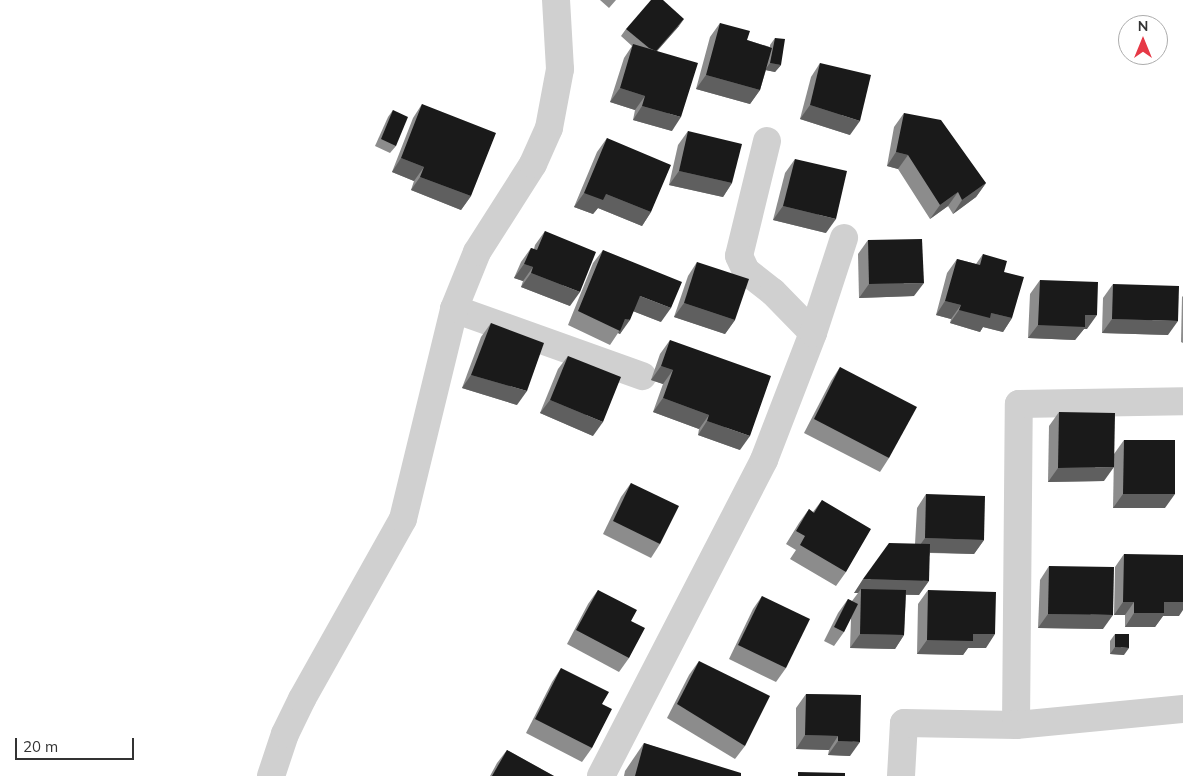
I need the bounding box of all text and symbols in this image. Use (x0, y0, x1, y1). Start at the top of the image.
north arrow (1118, 15, 1168, 65)
text: N (1138, 17, 1148, 35)
scale bar (18, 728, 136, 760)
text: 20 m (23, 737, 58, 756)

